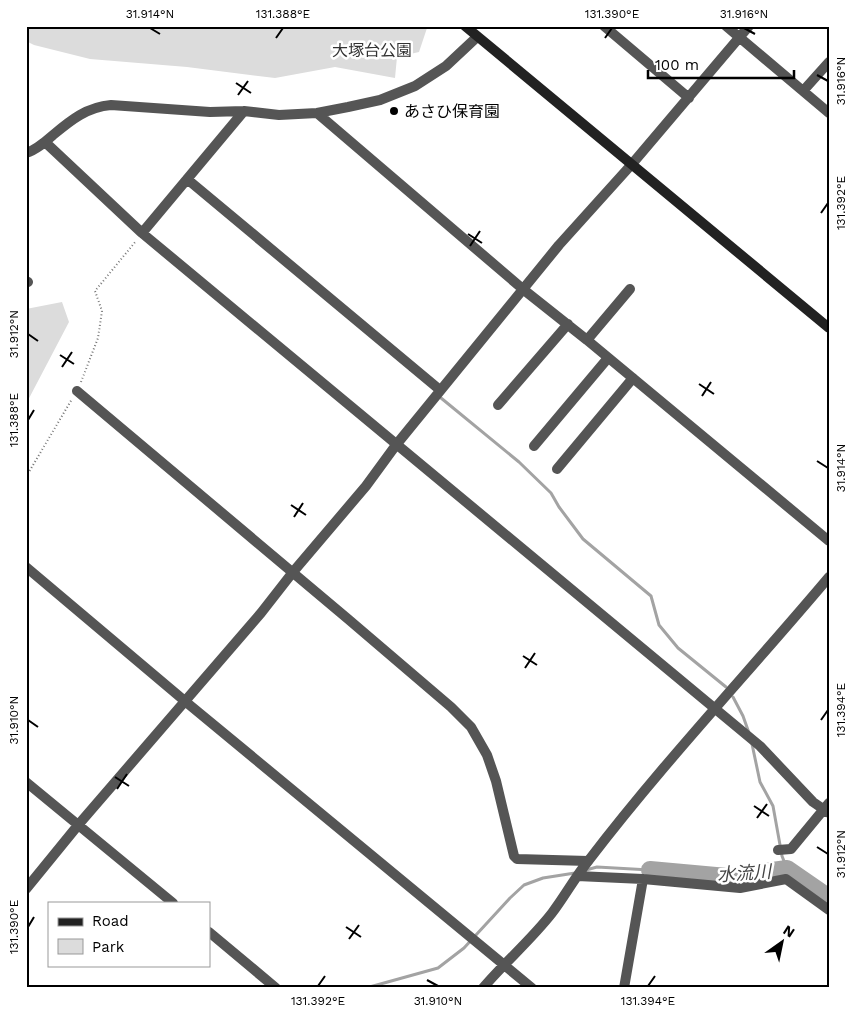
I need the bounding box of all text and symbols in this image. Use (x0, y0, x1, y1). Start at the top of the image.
text: 31.914°N (126, 7, 174, 21)
text: 131.388°E (256, 7, 311, 21)
text: 131.390°E (585, 7, 640, 21)
text: 31.916°N (720, 7, 768, 21)
park label: 大塚台公園 (332, 41, 412, 60)
scale bar (648, 48, 794, 80)
text: 100 m (655, 56, 699, 74)
text: 31.916°N (834, 57, 848, 105)
place label: あさひ保育園 (404, 102, 500, 121)
marker: あさひ保育園 (388, 105, 400, 117)
text: 131.392°E (834, 176, 848, 230)
text: 31.912°N (7, 310, 21, 358)
text: 131.388°E (7, 392, 21, 447)
text: 31.914°N (834, 444, 848, 492)
text: 131.394°E (834, 682, 848, 737)
text: 31.910°N (7, 696, 21, 744)
text: 31.912°N (834, 830, 848, 878)
water label: 水流川 (716, 861, 774, 885)
text: 131.390°E (7, 899, 21, 954)
legend (48, 902, 210, 966)
text: Road (92, 912, 129, 930)
north arrow (758, 916, 808, 966)
text: N (780, 922, 798, 941)
text: Park (92, 938, 125, 956)
text: 131.392°E (291, 994, 345, 1008)
text: 31.910°N (414, 994, 462, 1008)
text: 131.394°E (621, 994, 676, 1008)

